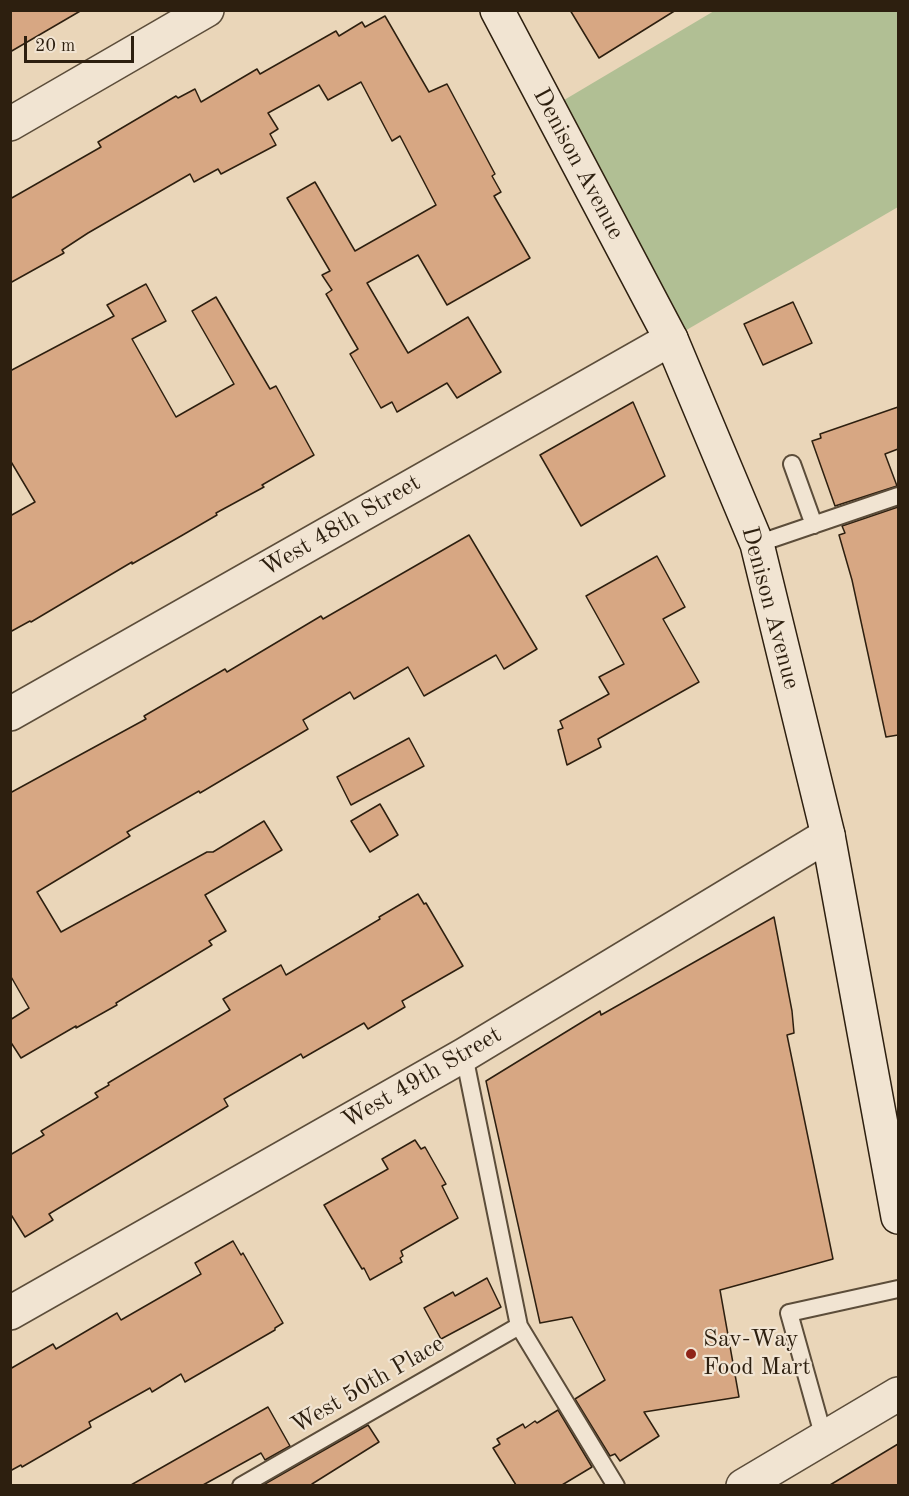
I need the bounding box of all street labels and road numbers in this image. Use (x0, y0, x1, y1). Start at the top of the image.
street label: Denison Avenue (526, 83, 630, 245)
street label: West 48th Street (256, 469, 426, 583)
street label: Denison Avenue (734, 523, 806, 693)
street label: West 49th Street (337, 1021, 507, 1135)
street label: West 50th Place (286, 1330, 450, 1440)

